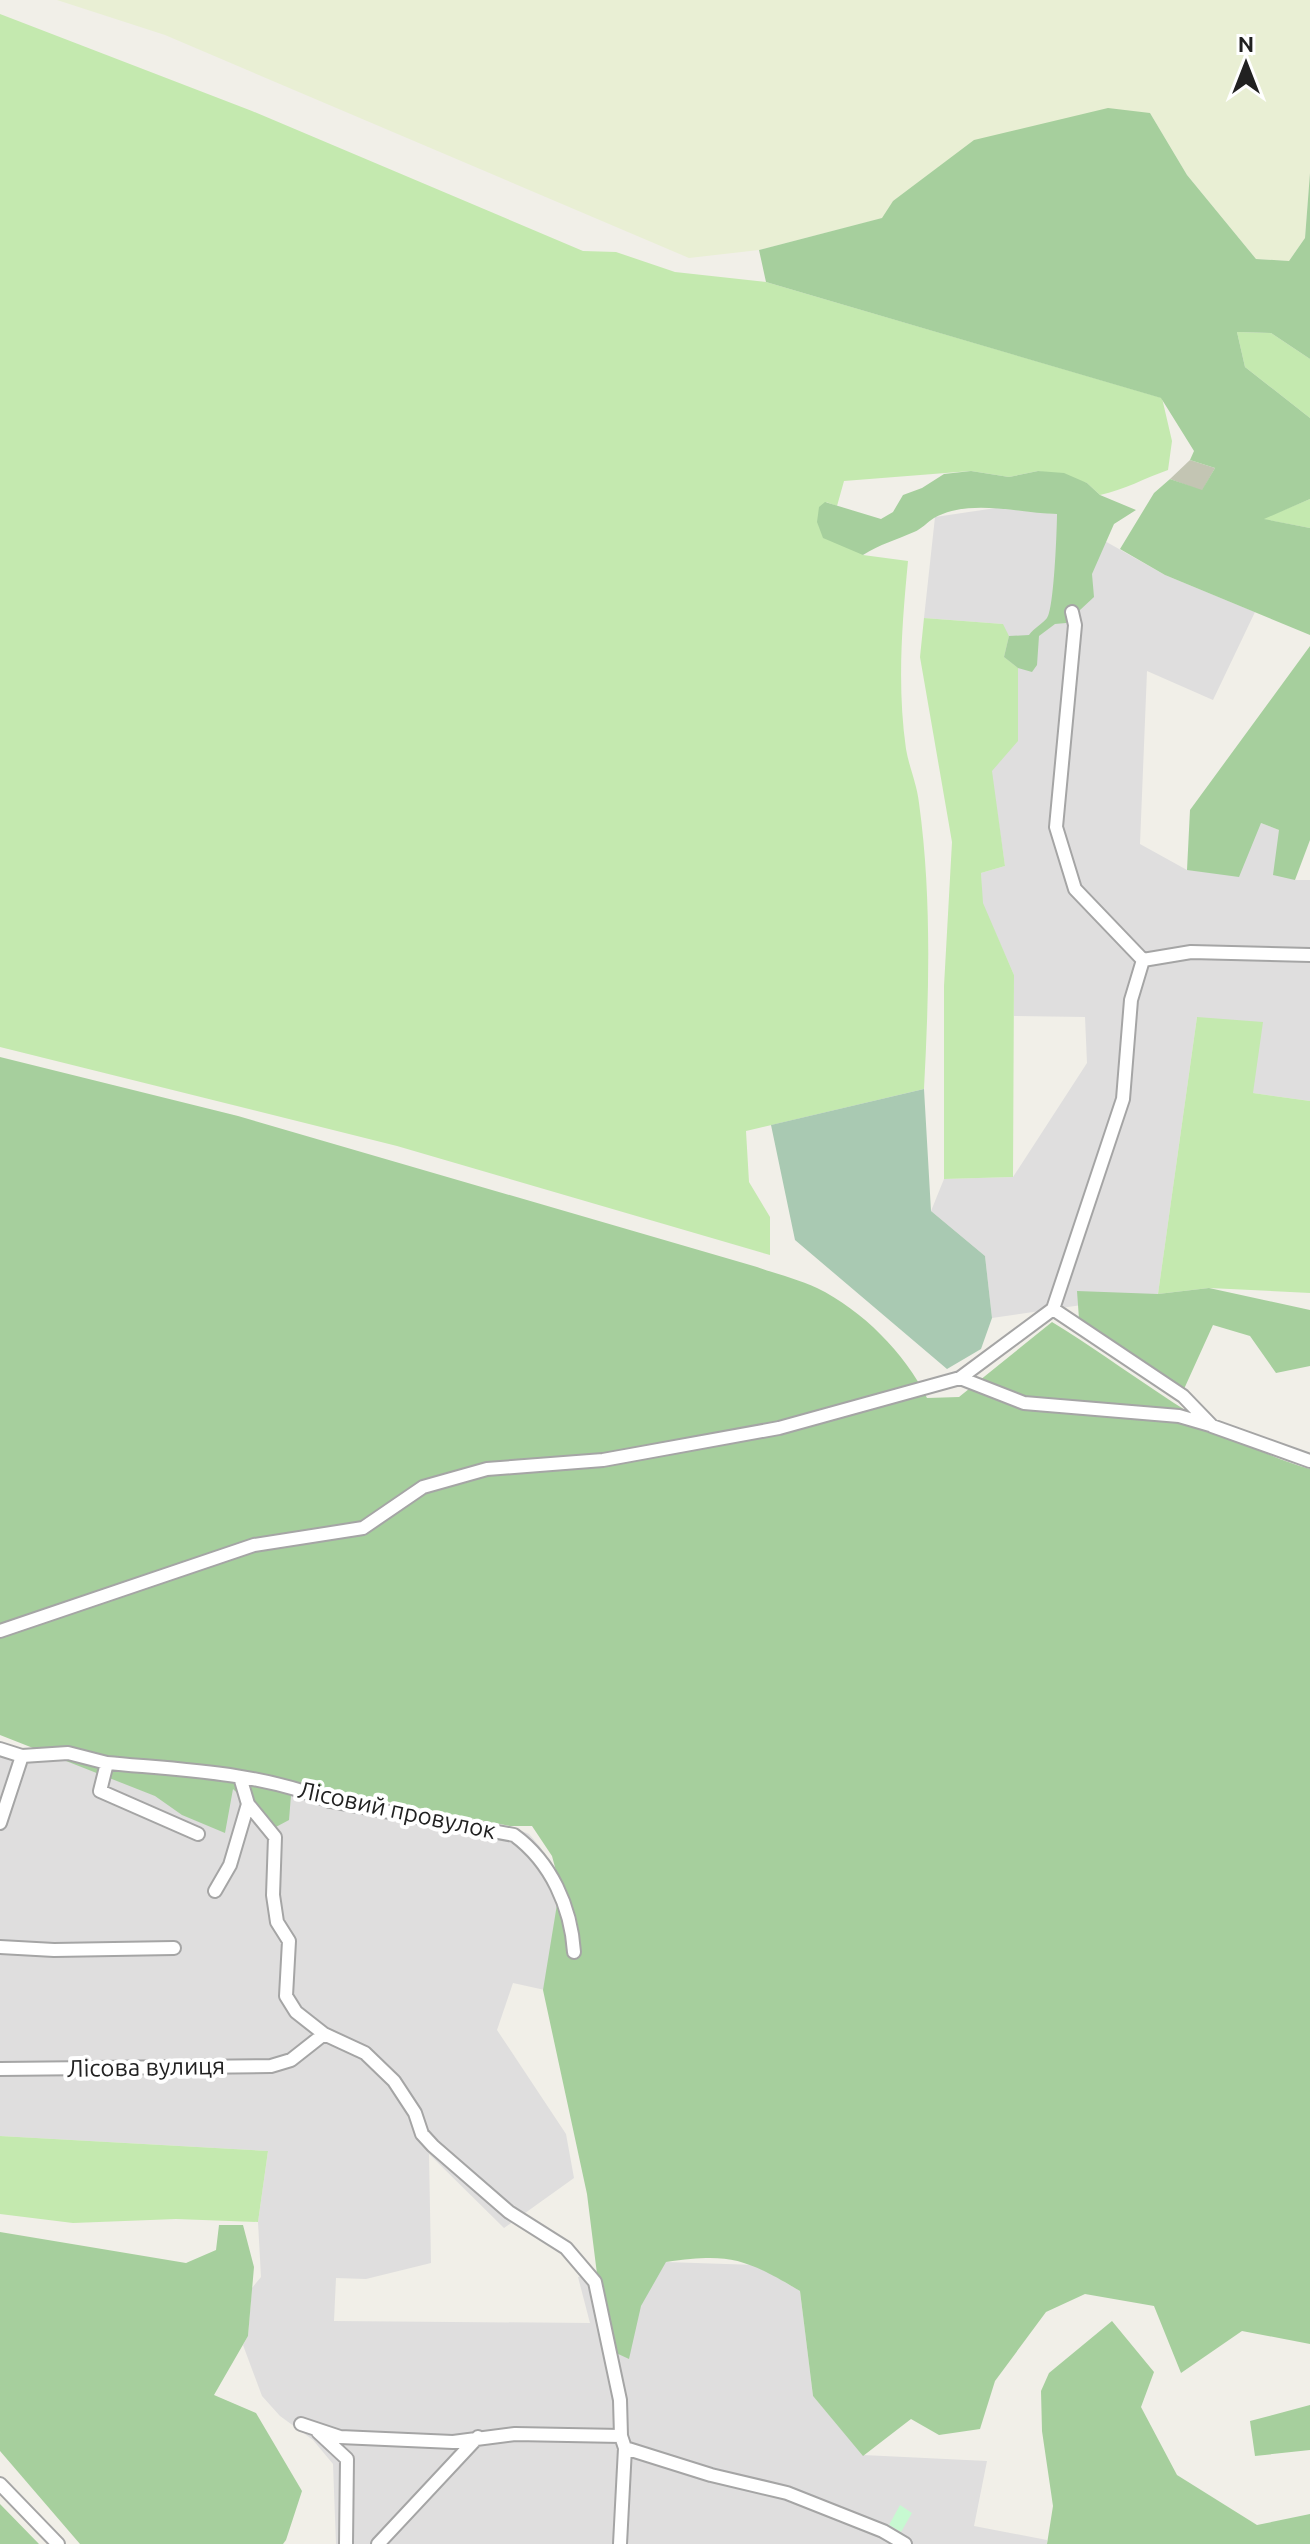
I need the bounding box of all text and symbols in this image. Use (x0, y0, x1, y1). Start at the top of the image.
north arrow (1206, 24, 1286, 104)
text: N (1238, 31, 1254, 56)
street label: Лісовий провулок (296, 1776, 498, 1844)
street label: Лісова вулиця (67, 2052, 225, 2082)

